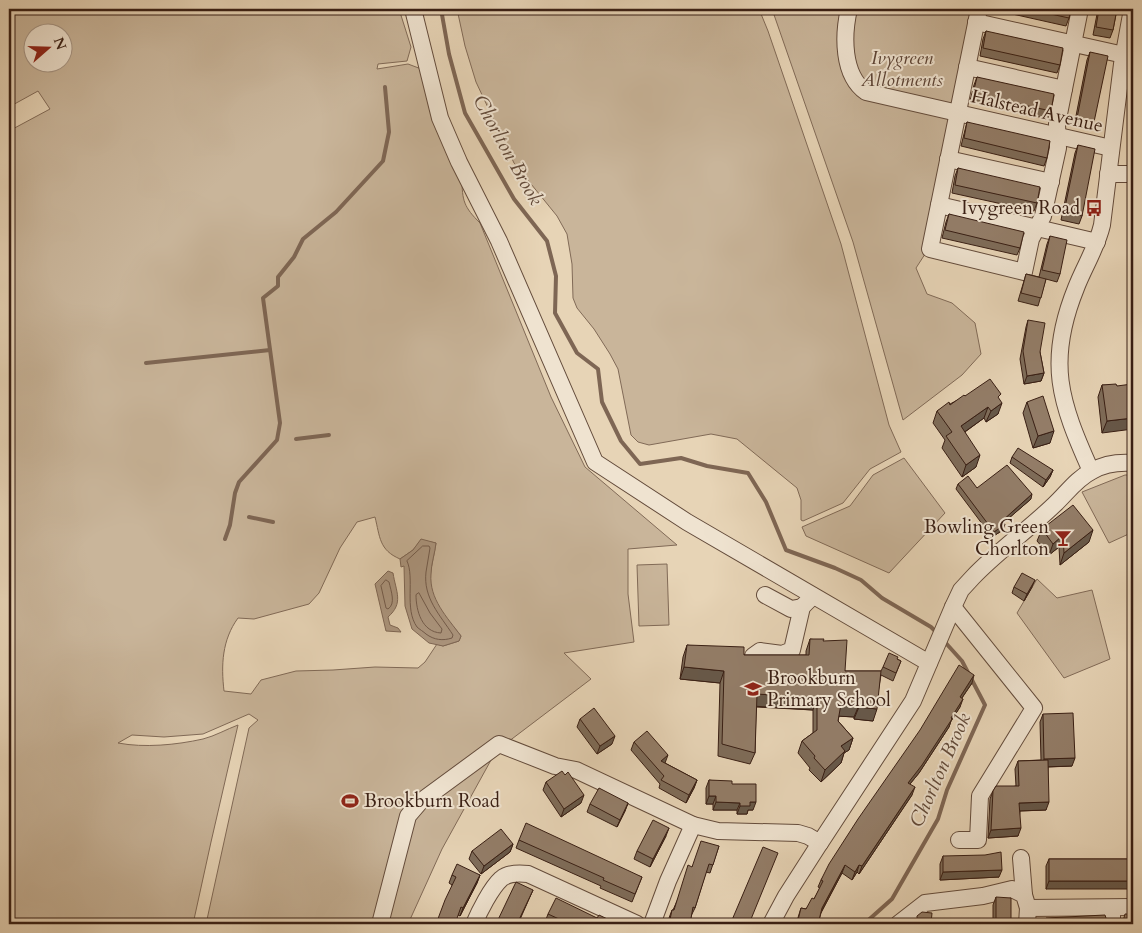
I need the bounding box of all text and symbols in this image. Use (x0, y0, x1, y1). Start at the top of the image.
north arrow (22, 22, 72, 72)
text: N (49, 35, 71, 53)
park label: Ivygreen Allotments (860, 45, 943, 93)
street label: Halstead Avenue (968, 83, 1106, 139)
water label: Chorlton Brook (467, 90, 550, 210)
place label: Ivygreen Road (961, 195, 1080, 221)
bus stop icon: Ivygreen Road (1084, 198, 1104, 218)
place label: Bowling Green Chorlton (924, 514, 1049, 562)
bar icon: Bowling Green Chorlton (1053, 528, 1073, 548)
place label: Brookburn Primary School (767, 665, 891, 713)
school or university icon: Brookburn Primary School (743, 679, 763, 699)
water label: Chorlton Brook (903, 708, 977, 831)
place label: Brookburn Road (364, 788, 500, 814)
sports icon: Brookburn Road (340, 791, 360, 811)

